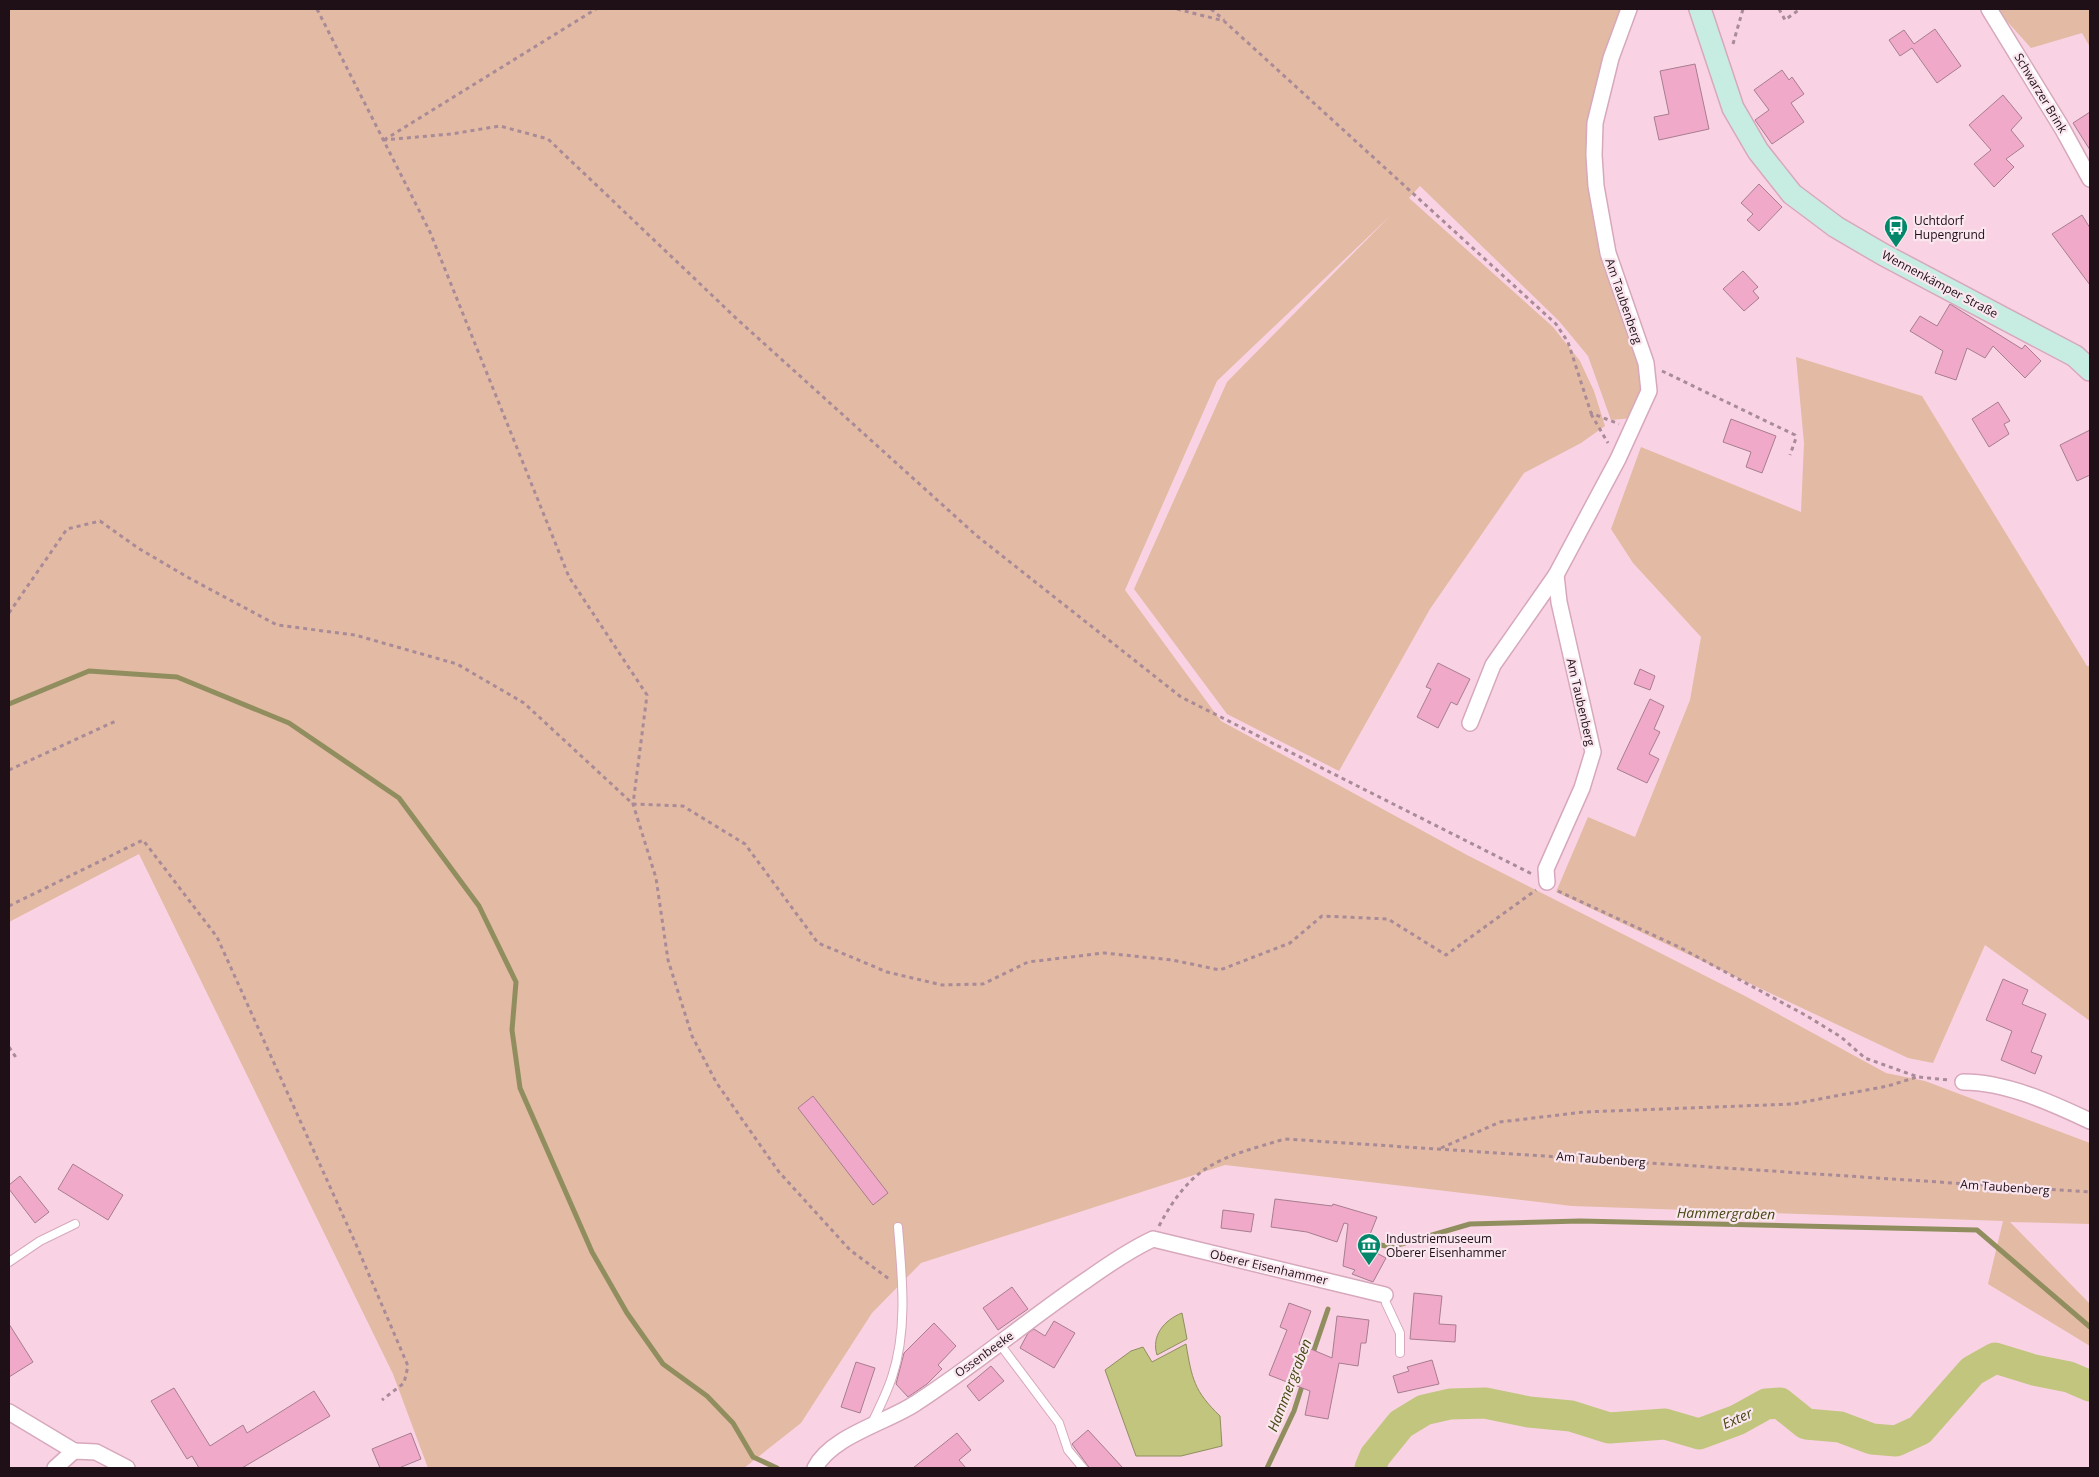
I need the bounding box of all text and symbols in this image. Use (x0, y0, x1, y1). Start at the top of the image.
street label: Schwarzer Brink (2010, 50, 2072, 137)
place label: Uchtdorf Hupengrund (1914, 212, 1985, 243)
bus stop icon: Uchtdorf Hupengrund (1883, 214, 1909, 248)
street label: Wennenkämper Straße (1879, 246, 2001, 322)
street label: Am Taubenberg (1601, 256, 1647, 346)
street label: Am Taubenberg (1563, 657, 1599, 748)
street label: Am Taubenberg (1556, 1147, 1647, 1171)
street label: Am Taubenberg (1960, 1175, 2051, 1199)
water label: Hammergraben (1677, 1203, 1775, 1223)
place label: Industriemuseeum Oberer Eisenhammer (1386, 1230, 1507, 1261)
museum icon: Industriemuseeum Oberer Eisenhammer (1356, 1232, 1382, 1266)
street label: Oberer Eisenhammer (1208, 1245, 1330, 1289)
street label: Ossenbeeke (951, 1327, 1017, 1381)
water label: Hammergraben (1263, 1336, 1315, 1434)
water label: Exter (1719, 1403, 1755, 1433)

